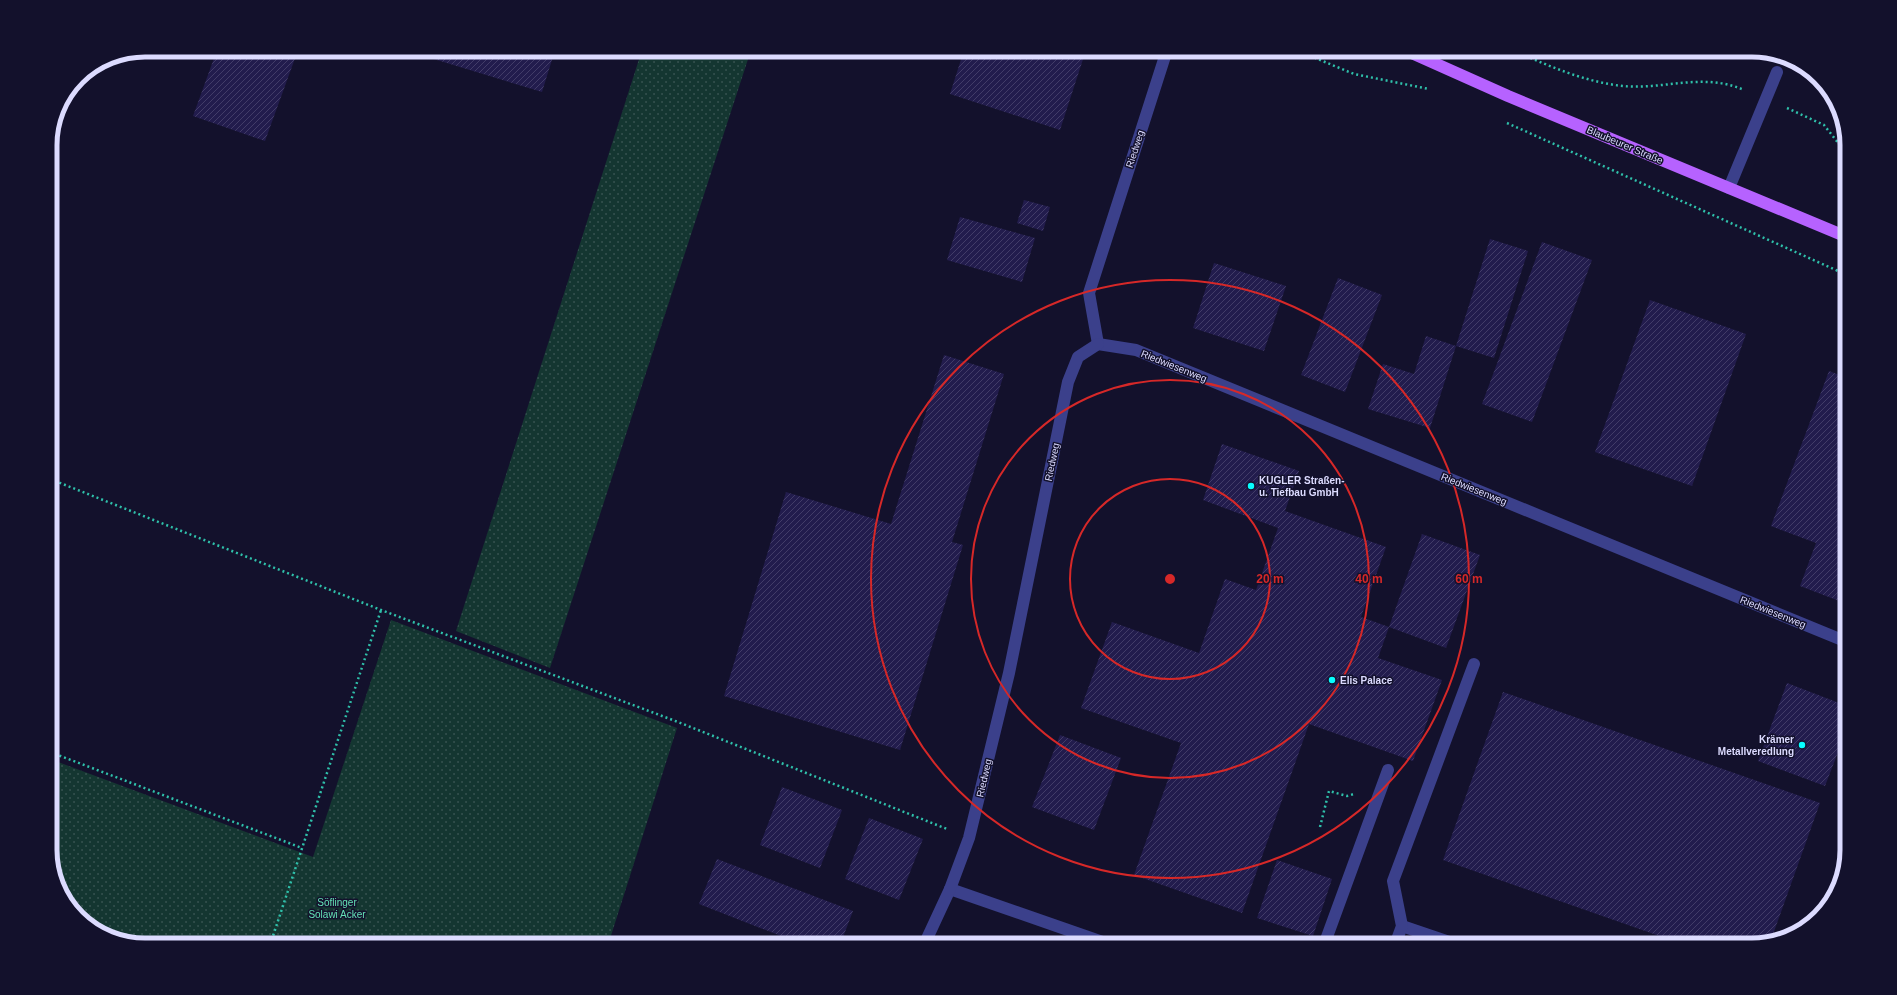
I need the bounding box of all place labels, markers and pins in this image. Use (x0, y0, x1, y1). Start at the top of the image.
place label: KUGLER Straßen- u. Tiefbau GmbH (1259, 475, 1345, 498)
marker: KUGLER Straßen- u. Tiefbau GmbH (1246, 481, 1256, 491)
centre of rings (1163, 572, 1177, 586)
marker: Elis Palace (1327, 675, 1337, 685)
place label: Elis Palace (1340, 675, 1393, 686)
place label: Krämer Metallveredlung (1718, 734, 1794, 757)
marker: Krämer Metallveredlung (1797, 740, 1807, 750)

